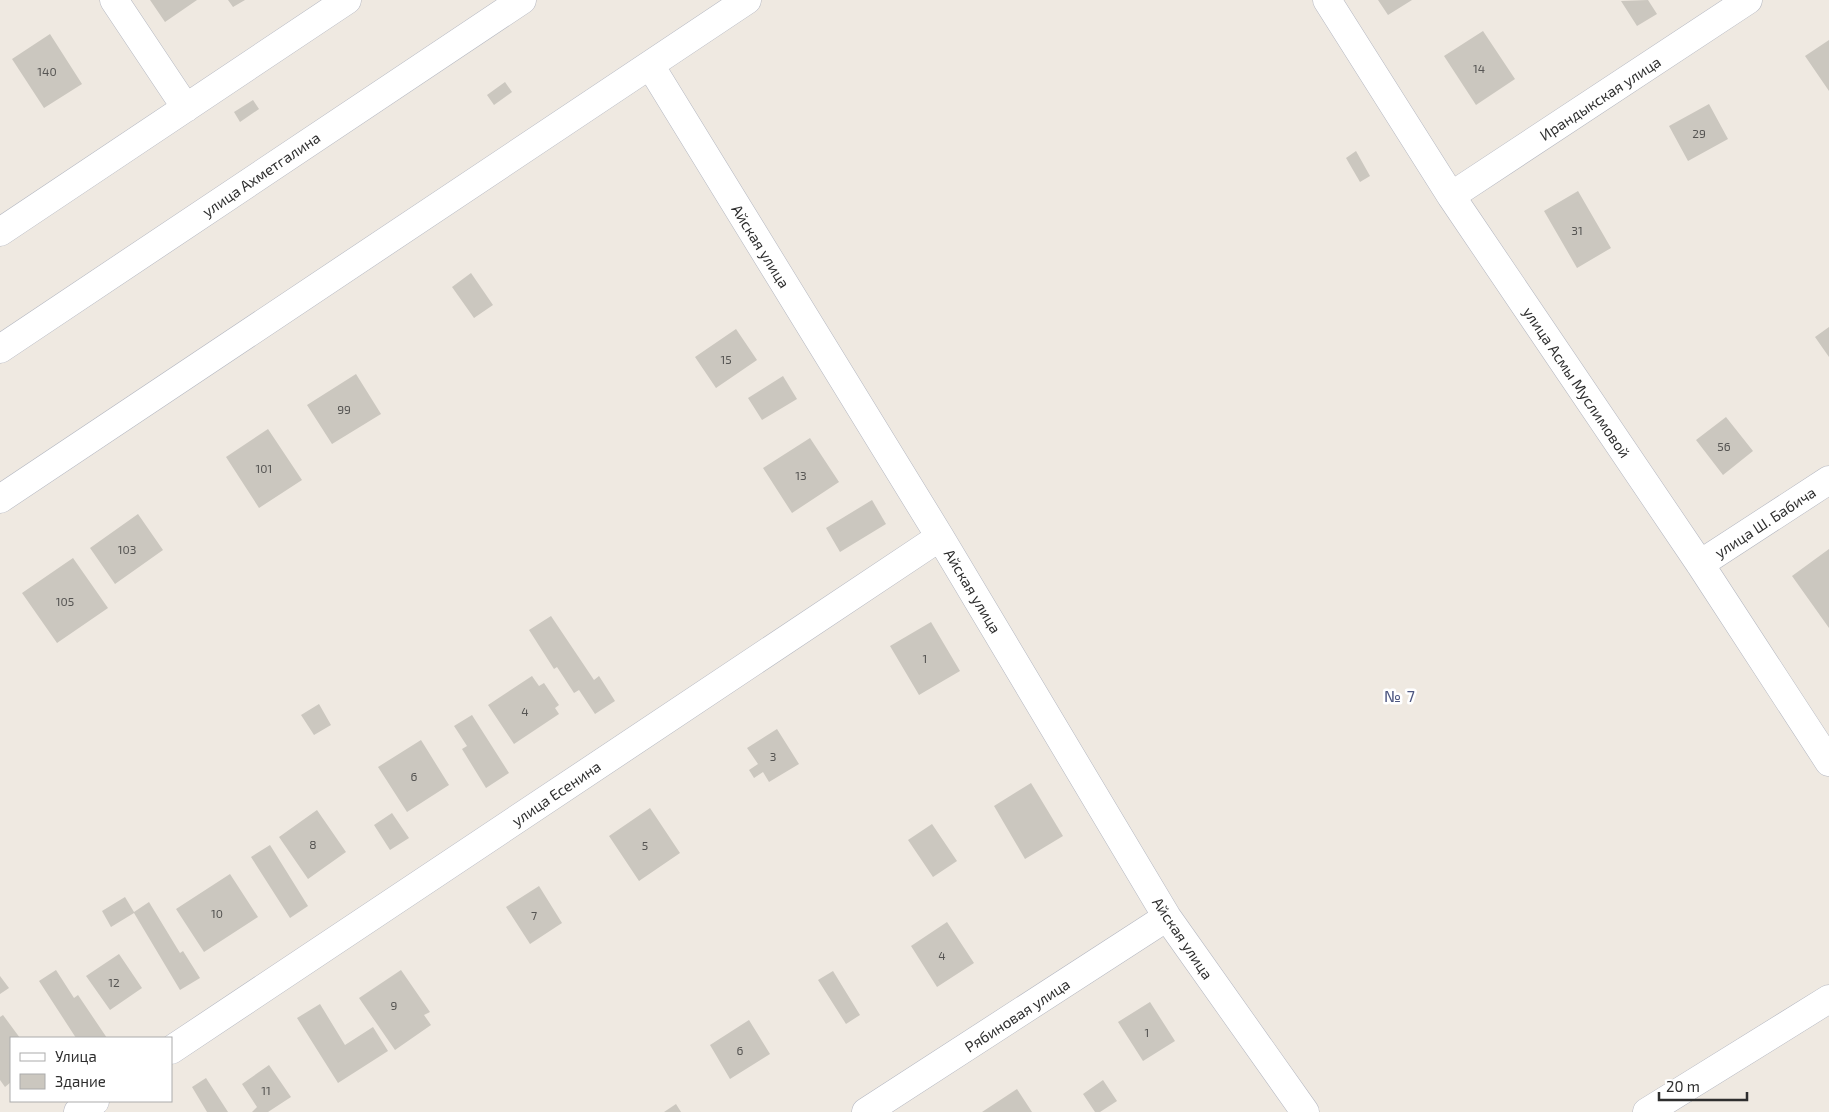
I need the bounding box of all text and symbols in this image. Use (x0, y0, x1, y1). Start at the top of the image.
street label: Ирандыкская улица (1536, 52, 1664, 145)
house number: 14 (1473, 61, 1485, 75)
house number: 140 (37, 64, 57, 78)
house number: 29 (1692, 126, 1706, 140)
street label: улица Ахметгалина (199, 128, 324, 221)
street label: Айская улица (727, 201, 794, 292)
house number: 31 (1571, 223, 1583, 237)
street label: улица Асмы Муслимовой (1519, 303, 1634, 462)
house number: 15 (720, 352, 732, 366)
house number: 99 (337, 402, 351, 416)
house number: 56 (1717, 439, 1731, 453)
house number: 101 (256, 461, 272, 475)
house number: 13 (795, 468, 807, 482)
street label: улица Ш. Бабича (1711, 483, 1819, 562)
house number: 103 (118, 542, 136, 556)
street label: Айская улица (940, 546, 1005, 637)
house number: 105 (56, 594, 74, 608)
house number: 1 (923, 651, 927, 665)
district label: № 7 (1384, 686, 1416, 705)
house number: 4 (521, 704, 529, 718)
house number: 3 (770, 749, 776, 763)
street label: улица Есенина (508, 757, 604, 830)
house number: 6 (411, 769, 418, 783)
house number: 8 (309, 837, 317, 851)
house number: 5 (642, 838, 648, 852)
street label: Айская улица (1148, 893, 1217, 983)
house number: 10 (211, 906, 223, 920)
house number: 7 (531, 908, 537, 922)
house number: 4 (938, 948, 946, 962)
street label: Рябиновая улица (961, 974, 1073, 1057)
house number: 12 (108, 975, 120, 989)
house number: 9 (391, 998, 398, 1012)
house number: 1 (1145, 1025, 1149, 1039)
legend (10, 1037, 172, 1102)
house number: 6 (737, 1043, 744, 1057)
text: Улица (55, 1047, 97, 1065)
scale bar (1659, 1070, 1746, 1102)
text: Здание (55, 1072, 106, 1090)
text: 20 m (1666, 1077, 1700, 1095)
house number: 11 (261, 1083, 271, 1097)

